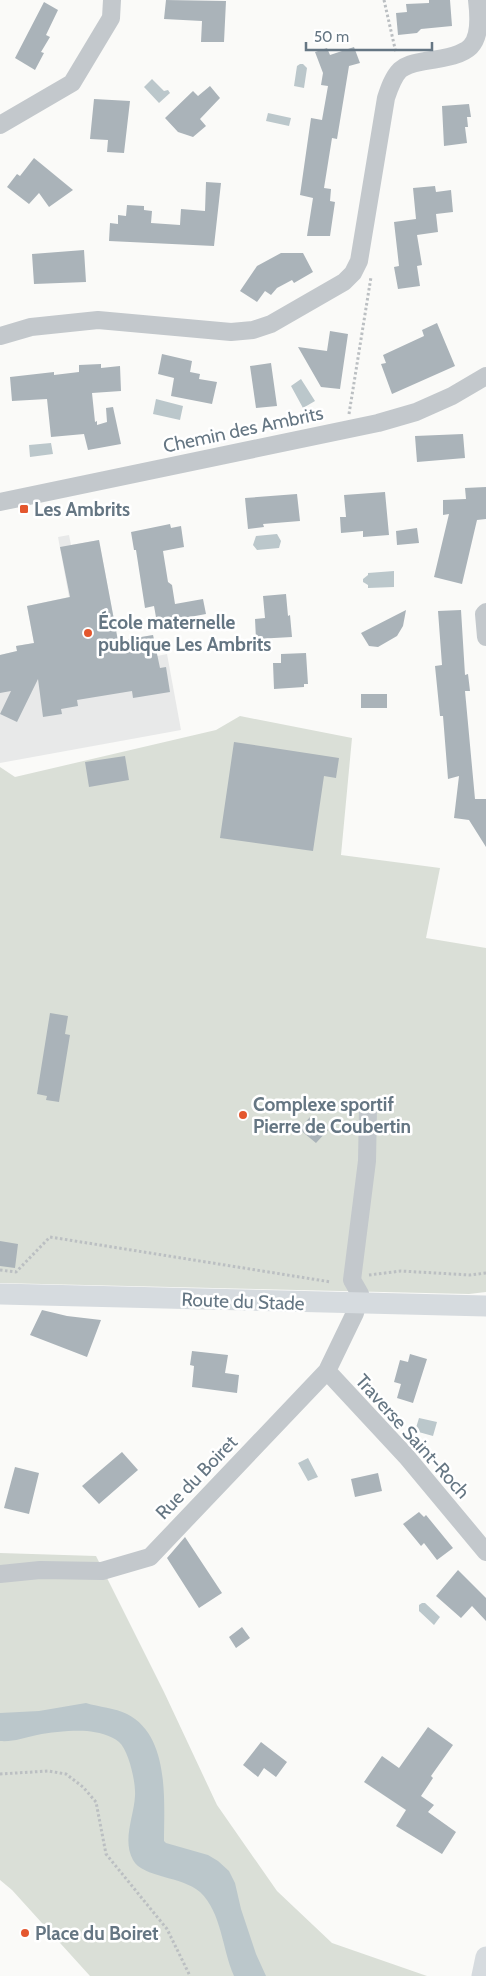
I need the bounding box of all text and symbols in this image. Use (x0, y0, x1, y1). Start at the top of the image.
scale bar (306, 20, 432, 52)
text: 50 m (314, 28, 349, 46)
street label: Chemin des Ambrits (161, 401, 325, 458)
place label: Les Ambrits (34, 498, 130, 521)
marker: Les Ambrits (18, 503, 30, 515)
place label: École maternelle publique Les Ambrits (98, 610, 271, 656)
marker: École maternelle publique Les Ambrits (82, 627, 94, 639)
place label: Complexe sportif Pierre de Coubertin (253, 1093, 411, 1138)
marker: Complexe sportif Pierre de Coubertin (237, 1109, 249, 1121)
street label: Route du Stade (181, 1288, 305, 1315)
street label: Traverse Saint-Roch (351, 1369, 475, 1503)
street label: Rue du Boiret (151, 1430, 242, 1524)
place label: Place du Boiret (35, 1922, 159, 1945)
marker: Place du Boiret (19, 1927, 31, 1939)

